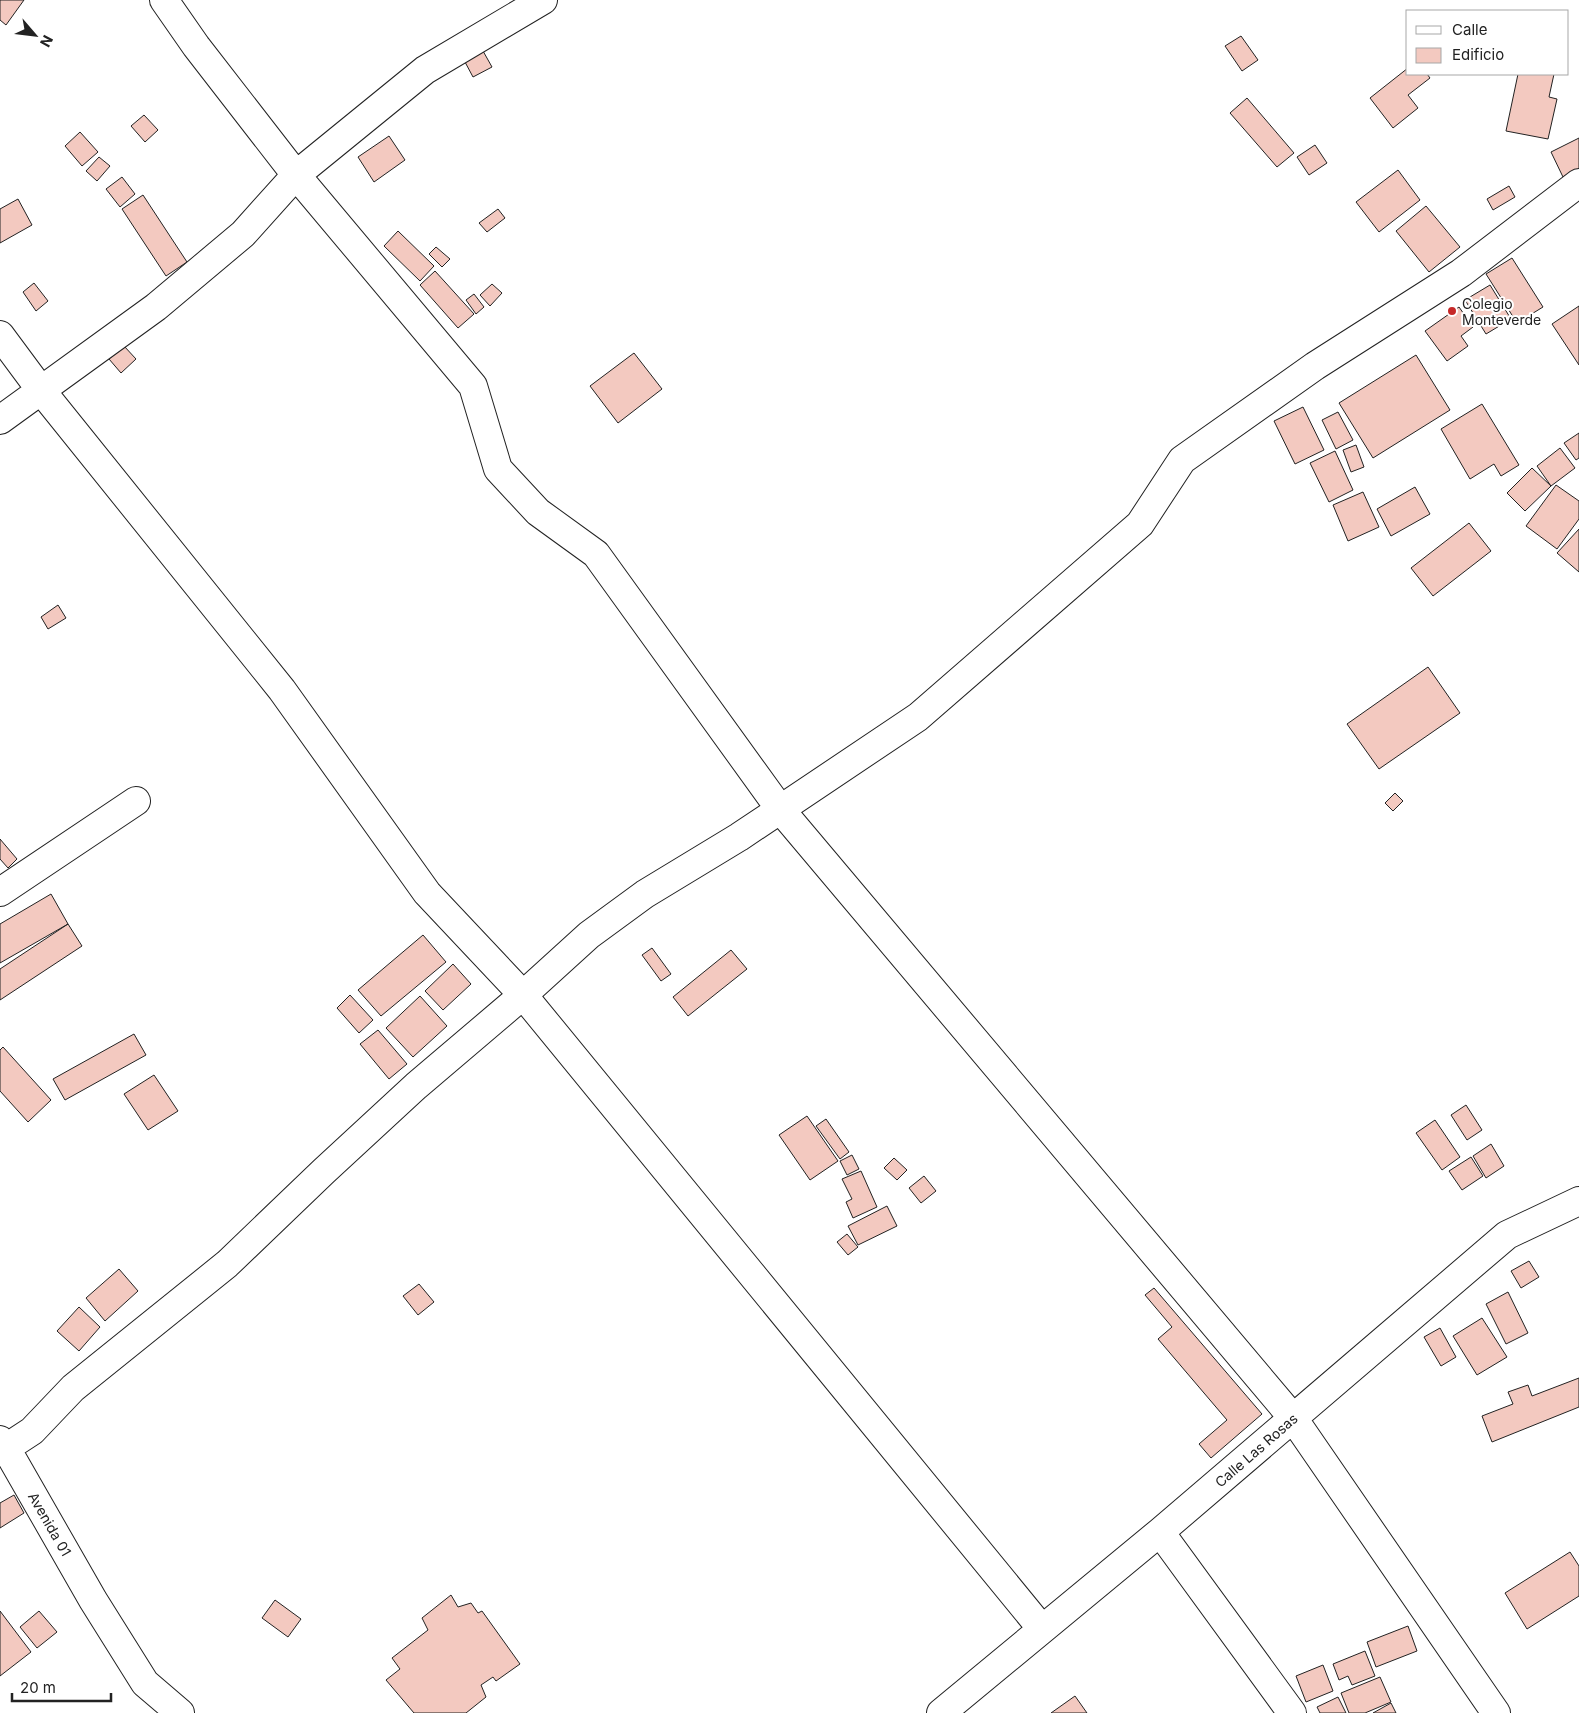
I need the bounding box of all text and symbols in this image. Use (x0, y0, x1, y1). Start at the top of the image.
north arrow (10, 10, 60, 60)
legend (1406, 10, 1569, 75)
text: Calle (1452, 20, 1487, 39)
text: N (37, 33, 57, 50)
text: Edificio (1452, 45, 1504, 64)
place label: Colegio Monteverde (1462, 295, 1541, 328)
marker: Colegio Monteverde (1446, 305, 1458, 317)
street label: Calle Las Rosas (1211, 1409, 1301, 1491)
street label: Avenida 01 (25, 1489, 75, 1559)
scale bar (12, 1670, 111, 1702)
text: 20 m (20, 1678, 56, 1697)

